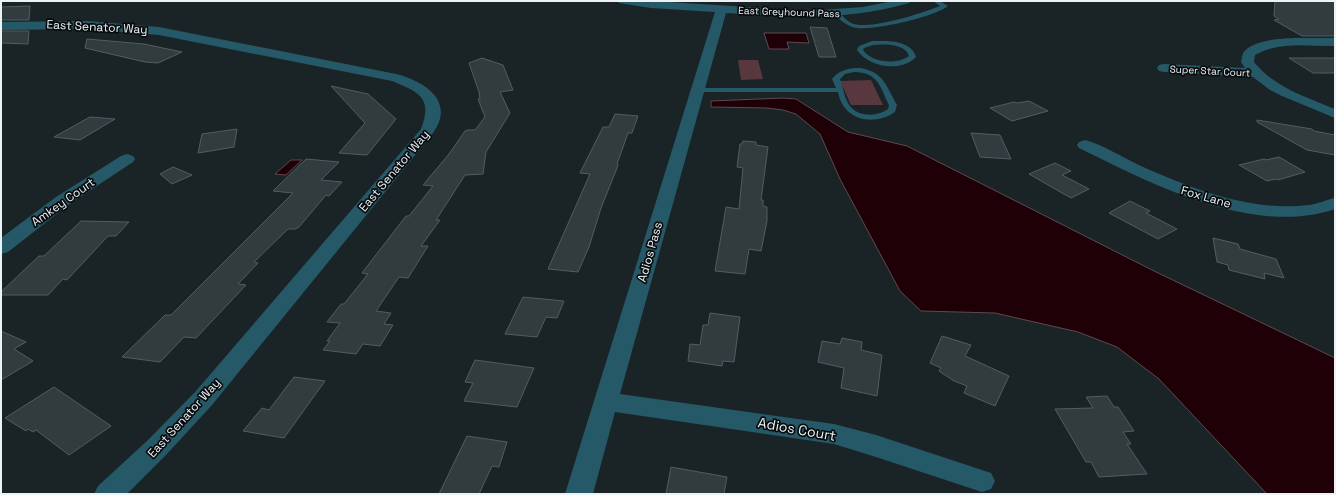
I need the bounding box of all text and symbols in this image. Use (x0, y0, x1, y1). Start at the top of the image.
street label: East Greyhound Pass (738, 4, 840, 20)
street label: East Senator Way (46, 16, 148, 38)
street label: Super Star Court (1169, 62, 1251, 80)
street label: East Senator Way (355, 127, 433, 215)
street label: Amkey Court (28, 174, 98, 230)
street label: Fox Lane (1179, 182, 1233, 212)
street label: Adios Pass (634, 220, 666, 284)
street label: East Senator Way (144, 375, 224, 461)
street label: Adios Court (757, 413, 837, 445)

